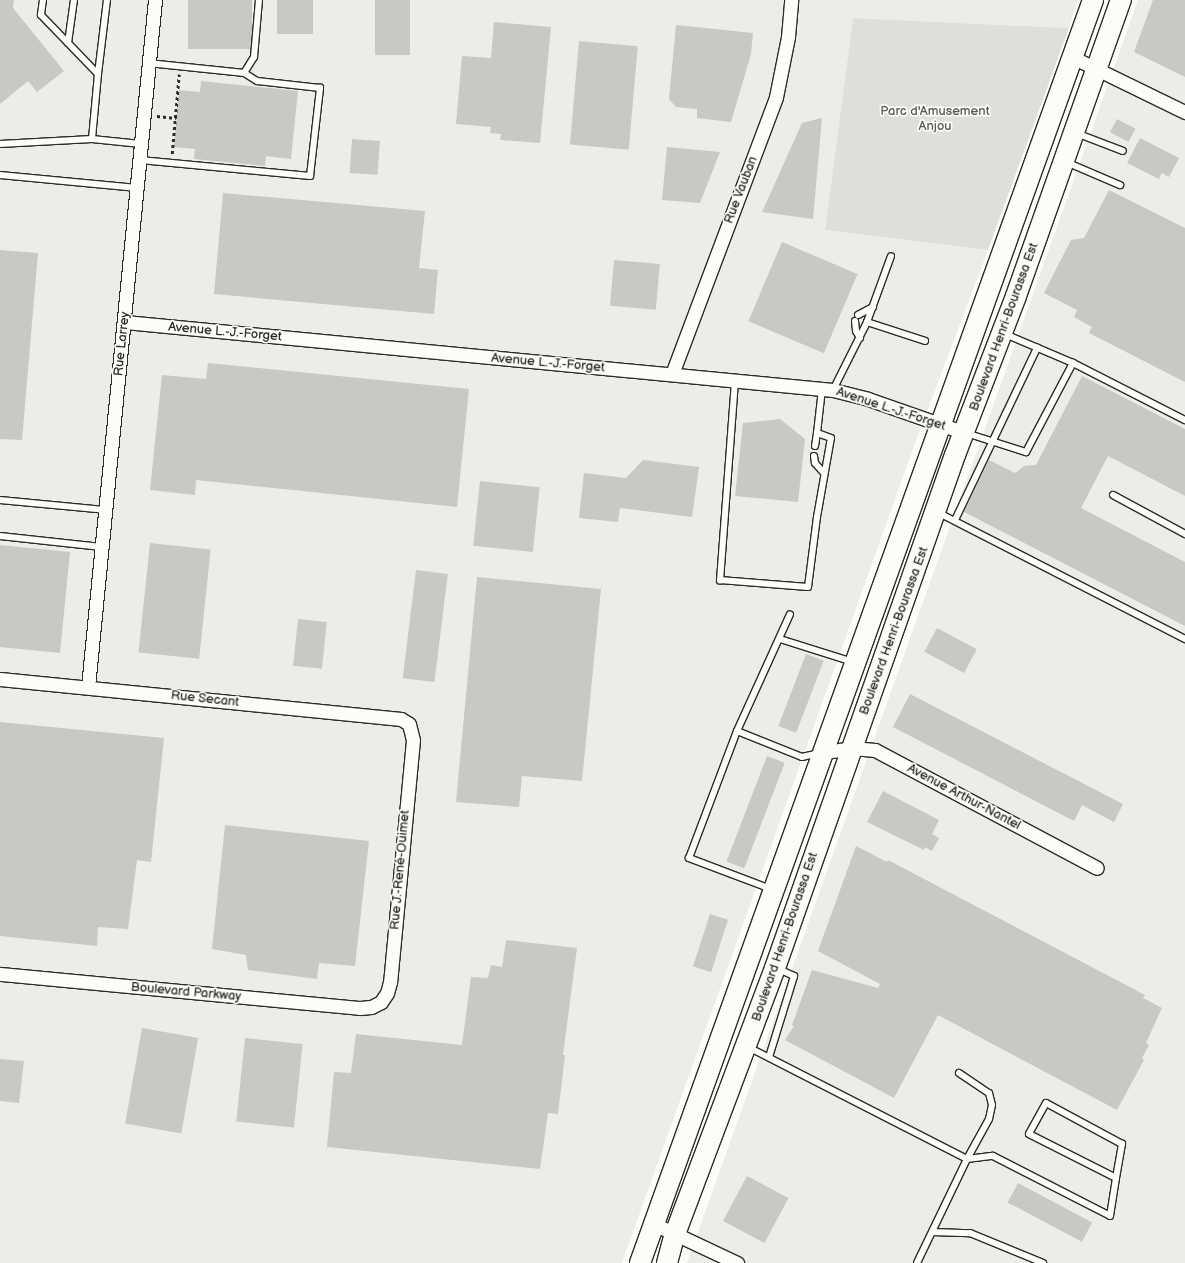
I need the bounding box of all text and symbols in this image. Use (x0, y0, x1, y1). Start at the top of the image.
park label: Parc d'Amusement Anjou (880, 104, 990, 135)
street label: Rue Vauban (721, 154, 761, 226)
street label: Boulevard Henri-Bourassa Est (966, 241, 1042, 413)
street label: Rue Larrey (111, 311, 133, 377)
street label: Avenue L.-J.-Forget (168, 319, 282, 345)
street label: Avenue L.-J.-Forget (491, 350, 605, 376)
street label: Avenue L.-J.-Forget (834, 384, 948, 434)
street label: Boulevard Henri-Bourassa Est (856, 545, 932, 717)
street label: Rue Secant (170, 688, 240, 710)
street label: Avenue Arthur-Nantel (905, 761, 1023, 833)
street label: Rue J.-René-Ouimet (387, 809, 413, 931)
street label: Boulevard Henri-Bourassa Est (749, 850, 821, 1024)
street label: Boulevard Parkway (130, 979, 242, 1005)

